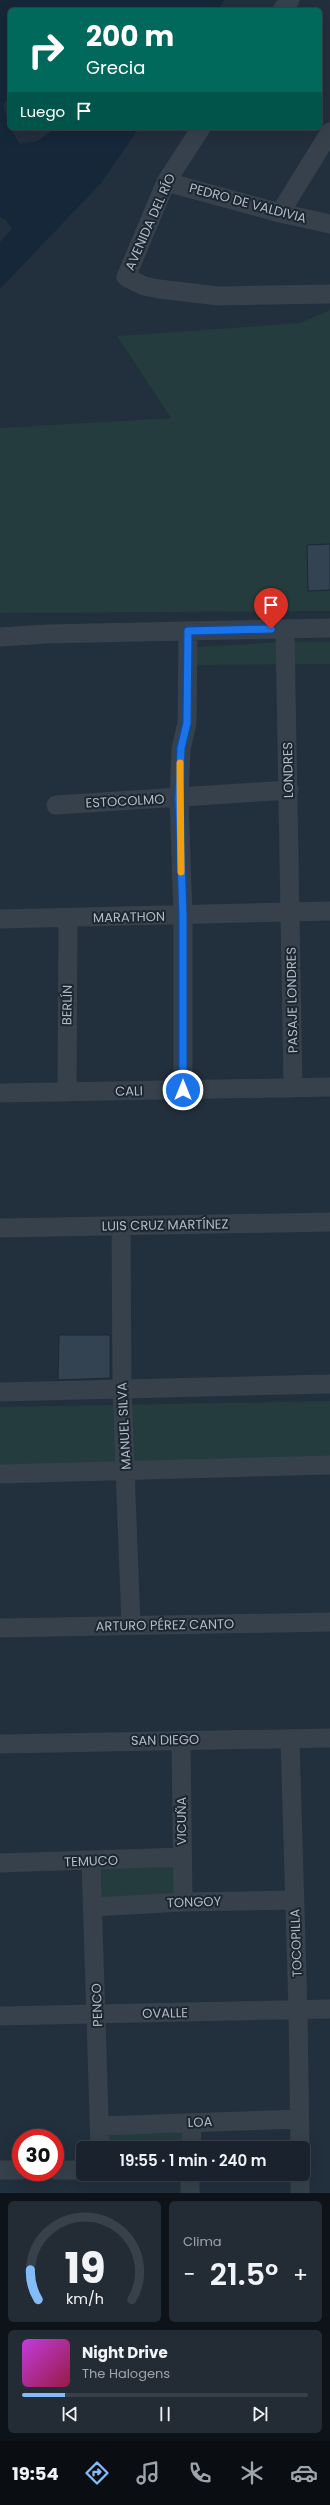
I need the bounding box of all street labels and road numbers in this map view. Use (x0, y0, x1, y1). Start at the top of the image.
street label: AVENIDA DEL RÍO (120, 171, 180, 273)
street label: PEDRO DE VALDIVIA (187, 178, 309, 228)
street label: LONDRES (278, 742, 298, 798)
street label: ESTOCOLMO (85, 789, 165, 813)
street label: MARATHON (93, 907, 165, 927)
street label: PASAJE LONDRES (282, 947, 302, 1053)
street label: BERLÍN (57, 985, 77, 1025)
street label: CALI (115, 1081, 143, 1101)
street label: LUIS CRUZ MARTÍNEZ (101, 1214, 229, 1236)
street label: MANUEL SILVA (112, 1382, 136, 1470)
street label: ARTURO PÉREZ CANTO (96, 1614, 234, 1636)
street label: SAN DIEGO (131, 1730, 199, 1750)
street label: VICUÑA (172, 1796, 191, 1845)
street label: TEMUCO (64, 1851, 118, 1871)
street label: TONGOY (167, 1892, 222, 1912)
street label: TOCOPILLA (285, 1908, 307, 1977)
street label: PENCO (87, 1983, 107, 2027)
street label: OVALLE (142, 2003, 188, 2023)
street label: LOA (187, 2112, 213, 2132)

